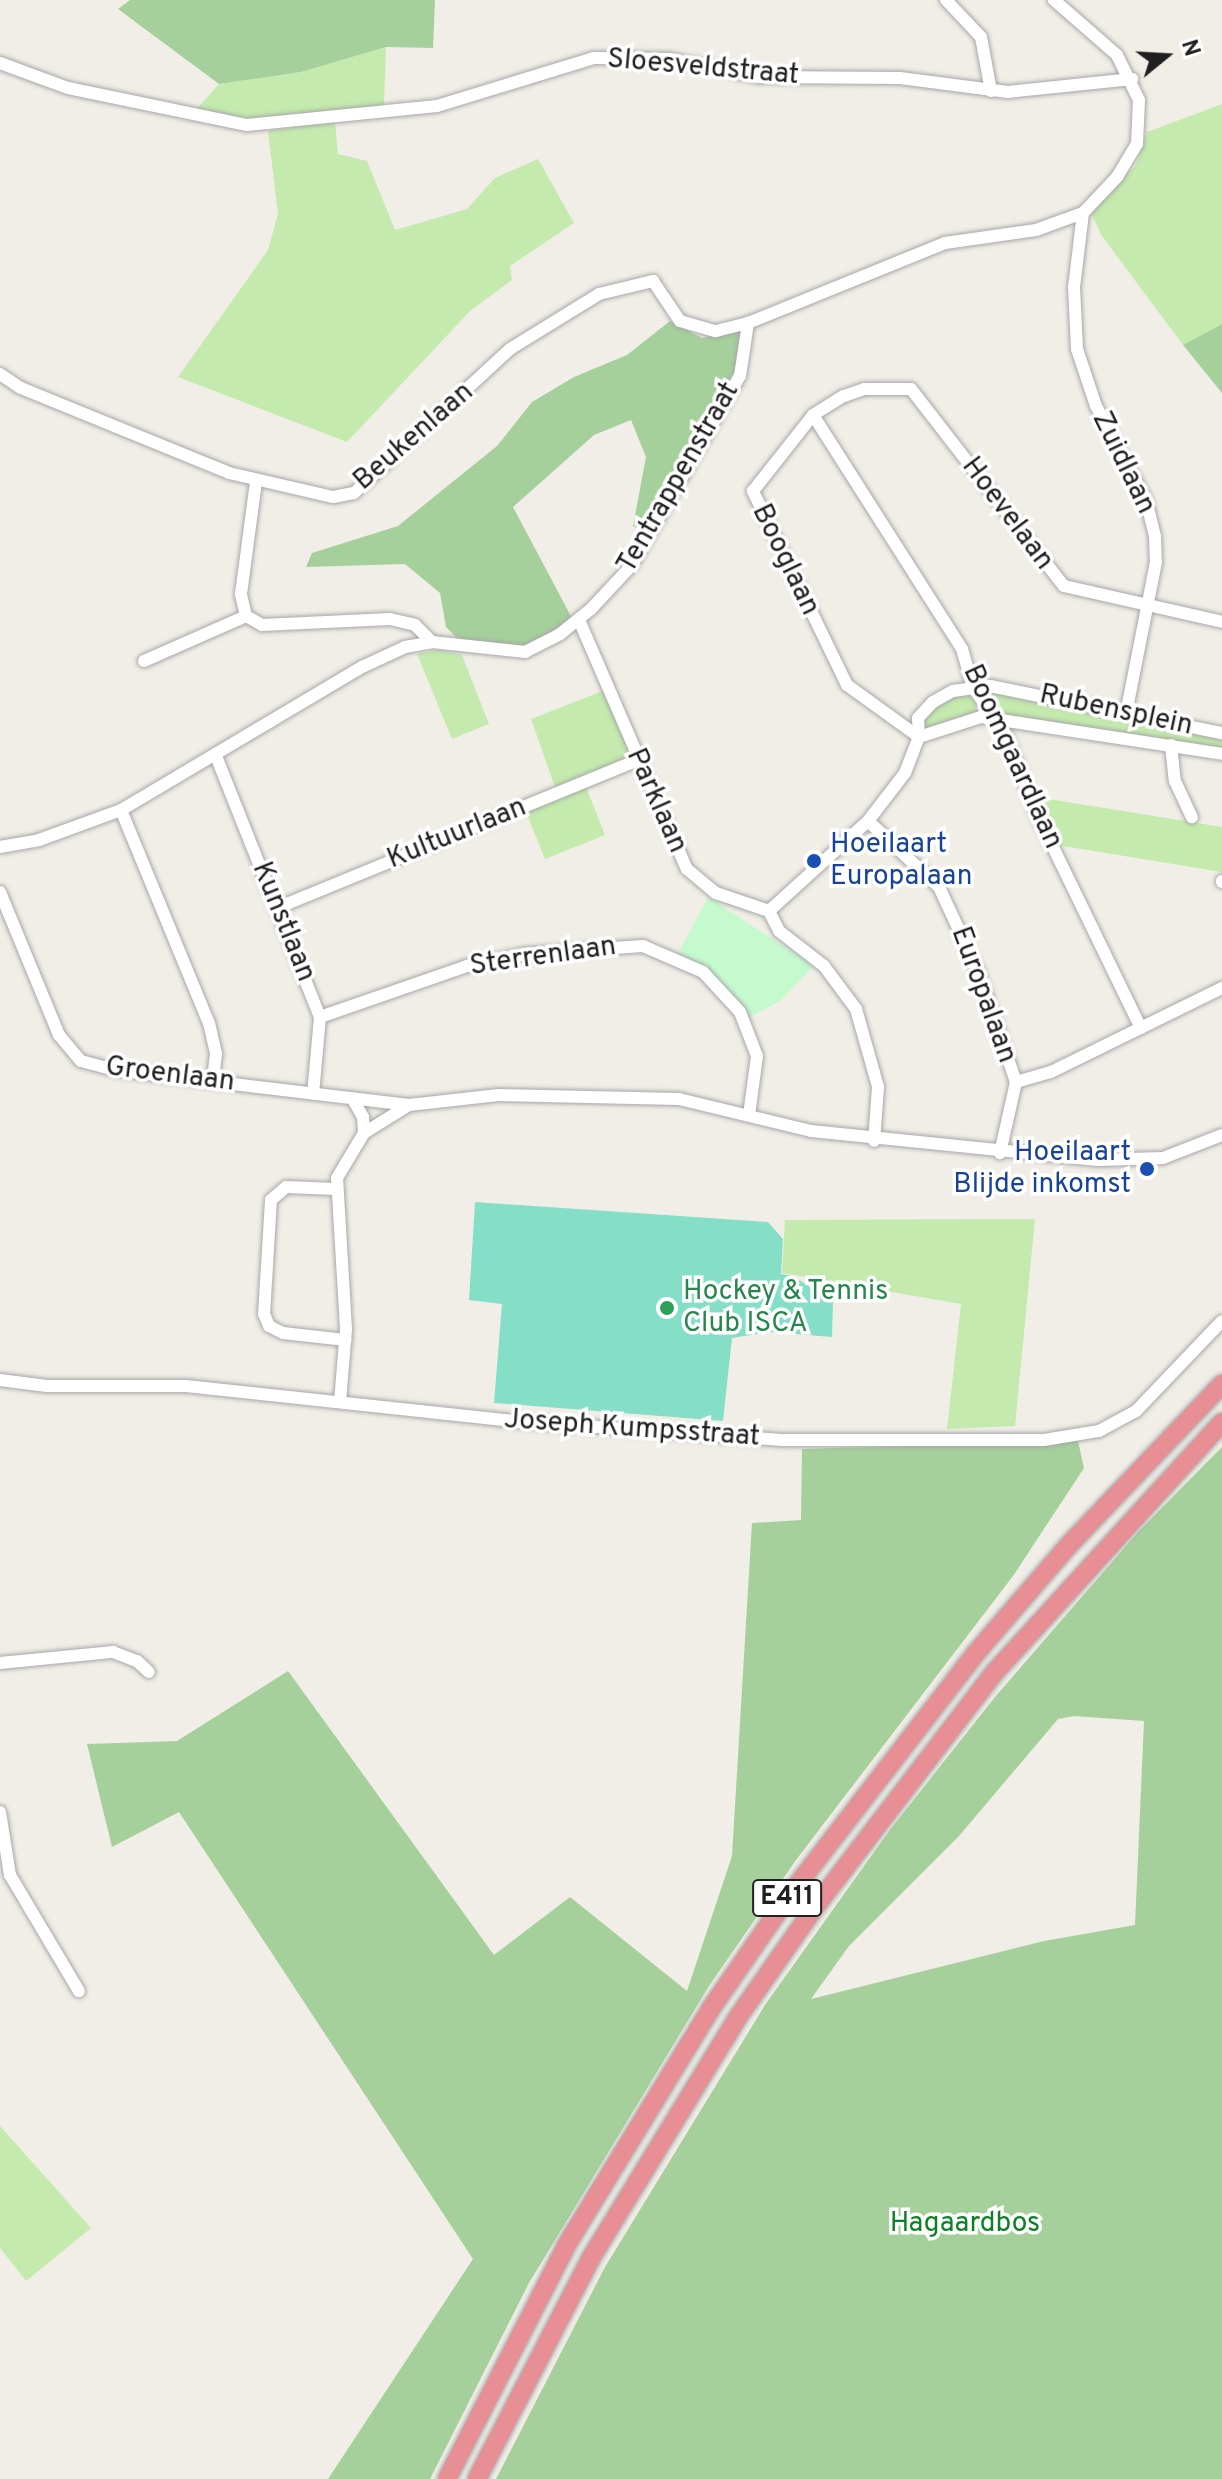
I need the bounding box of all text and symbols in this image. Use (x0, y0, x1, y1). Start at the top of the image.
north arrow (1126, 16, 1206, 96)
text: N (1174, 37, 1205, 60)
street label: Sloesveldstraat (606, 43, 800, 93)
street label: Beukenlaan (347, 376, 481, 498)
street label: Tentrappenstraat (611, 377, 747, 579)
street label: Zuidlaan (1084, 406, 1162, 520)
street label: Hoevelaan (954, 451, 1060, 577)
street label: Booglaan (744, 499, 826, 621)
street label: Boomgaardlaan (955, 660, 1069, 854)
street label: Rubensplein (1036, 678, 1196, 744)
street label: Parklaan (618, 744, 694, 858)
street label: Kultuurlaan (383, 791, 531, 877)
place label: Hoeilaart Europalaan (830, 828, 972, 894)
marker: Hoeilaart Europalaan (805, 852, 823, 870)
street label: Kunstlaan (244, 857, 322, 987)
street label: Europalaan (943, 922, 1023, 1068)
street label: Sterrenlaan (468, 930, 618, 984)
street label: Groenlaan (104, 1050, 236, 1100)
place label: Hoeilaart Blijde inkomst (953, 1136, 1131, 1202)
marker: Hoeilaart Blijde inkomst (1138, 1160, 1156, 1178)
place label: Hockey & Tennis Club ISCA (683, 1275, 889, 1341)
marker: Hockey & Tennis Club ISCA (658, 1299, 676, 1317)
street label: Joseph Kumpsstraat (503, 1403, 761, 1455)
road number: E411 (751, 1876, 823, 1920)
park label: Hagaardbos (890, 2207, 1040, 2241)

